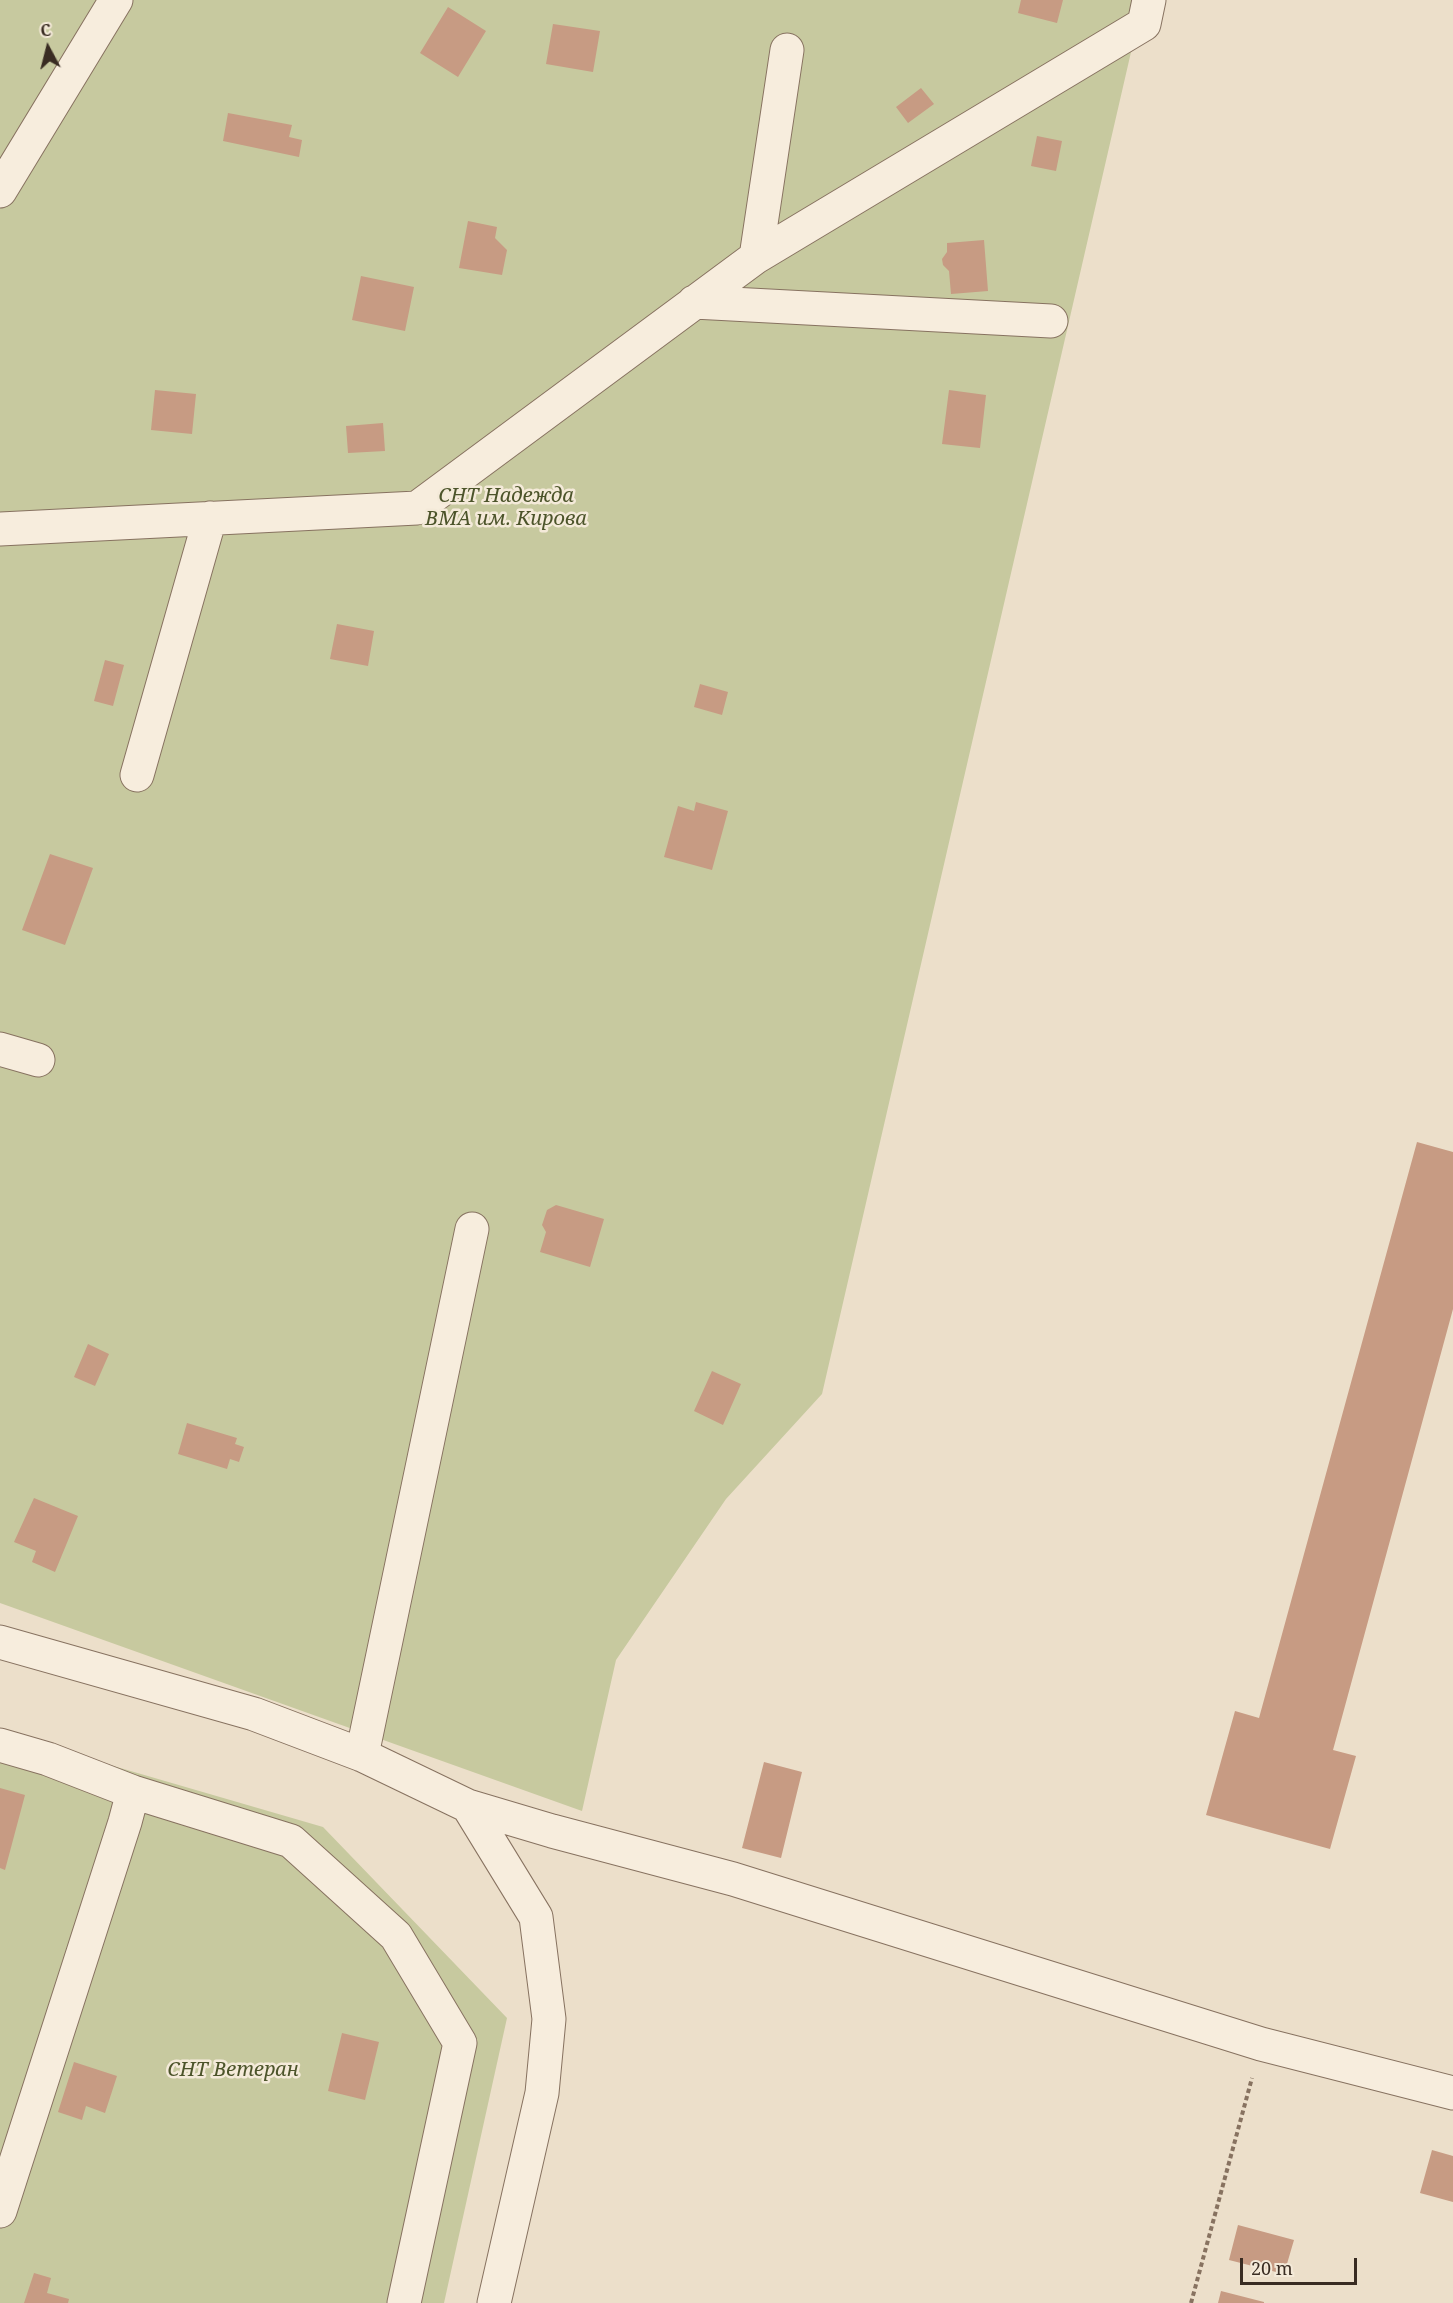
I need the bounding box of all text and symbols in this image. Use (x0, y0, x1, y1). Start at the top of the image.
north arrow (18, 18, 78, 78)
text: С (39, 19, 52, 42)
park label: СНТ Надежда ВМА им. Кирова (425, 484, 587, 531)
park label: СНТ Ветеран (167, 2058, 299, 2082)
scale bar (1243, 2246, 1360, 2284)
text: 20 m (1251, 2256, 1293, 2280)

